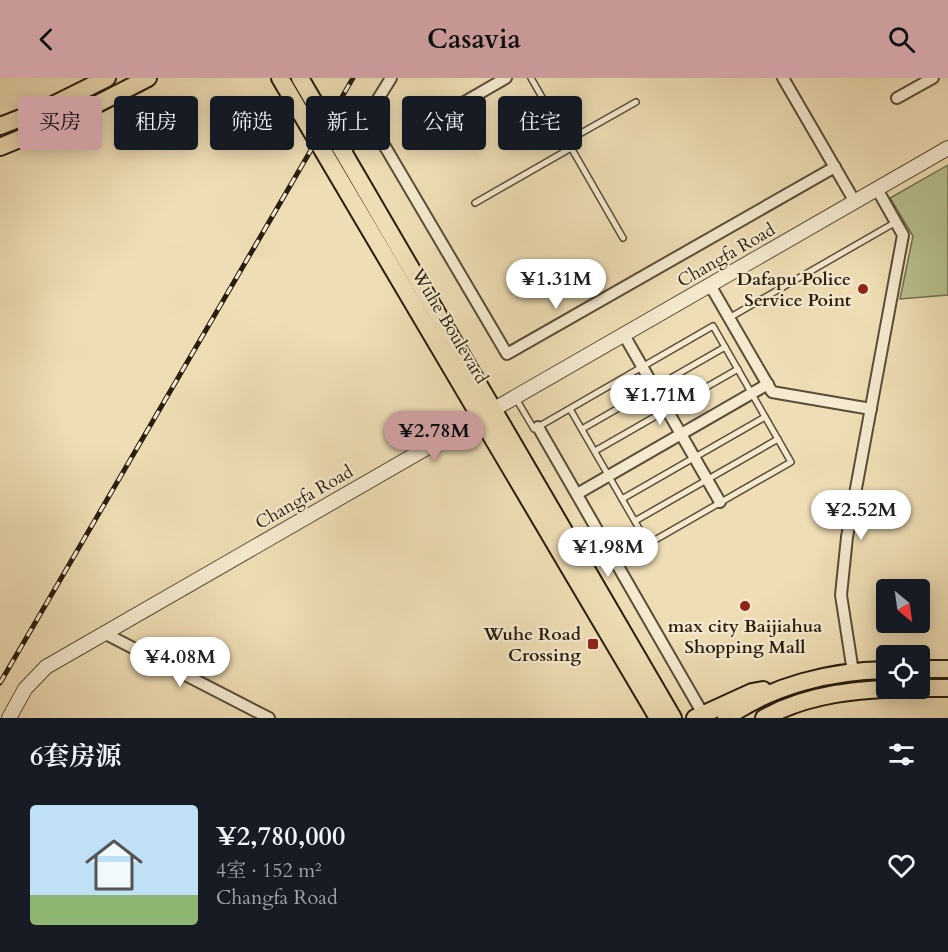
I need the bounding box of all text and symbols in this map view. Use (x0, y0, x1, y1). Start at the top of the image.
text: Casavia (427, 21, 521, 58)
icon: back (30, 23, 63, 56)
icon: search (885, 23, 918, 56)
chip: 买房 (18, 96, 102, 150)
chip: 租房 (114, 96, 198, 150)
chip: 筛选 (210, 96, 294, 150)
chip: 新上 (306, 96, 390, 150)
chip: 公寓 (402, 96, 486, 150)
chip: 住宅 (498, 96, 582, 150)
street label: Changfa Road (673, 217, 780, 294)
pin: ¥1.31M (507, 259, 605, 310)
street label: Wuhe Boulevard (405, 263, 494, 389)
text: ¥1.31M (520, 265, 592, 292)
place label: Dafapu Police Service Point (737, 267, 852, 313)
marker: Dafapu Police Service Point (856, 282, 870, 296)
pin: ¥1.71M (611, 375, 709, 426)
text: ¥1.71M (624, 381, 696, 408)
pin: ¥2.78M (385, 411, 483, 462)
text: ¥2.78M (398, 417, 470, 444)
street label: Changfa Road (251, 459, 358, 536)
pin: ¥2.52M (812, 490, 910, 541)
text: ¥2.52M (825, 496, 897, 523)
pin: ¥1.98M (559, 527, 657, 578)
text: ¥1.98M (572, 533, 644, 560)
north arrow (876, 579, 930, 633)
map controls (876, 579, 930, 699)
marker: max city Baijiahua Shopping Mall (738, 599, 752, 613)
place label: max city Baijiahua Shopping Mall (668, 614, 822, 660)
place label: Wuhe Road Crossing (482, 622, 582, 668)
pin: ¥4.08M (131, 637, 229, 688)
marker: Wuhe Road Crossing (586, 637, 600, 651)
text: ¥4.08M (144, 643, 216, 670)
button: locate (876, 645, 930, 699)
icon: filters (885, 738, 918, 771)
text: 6套房源 (30, 739, 121, 774)
text: ¥2,780,000 (216, 819, 345, 854)
icon: home (78, 829, 150, 901)
icon: heart (885, 849, 918, 882)
text: 4室 · 152 m² (216, 857, 322, 884)
text: Changfa Road (216, 884, 338, 911)

